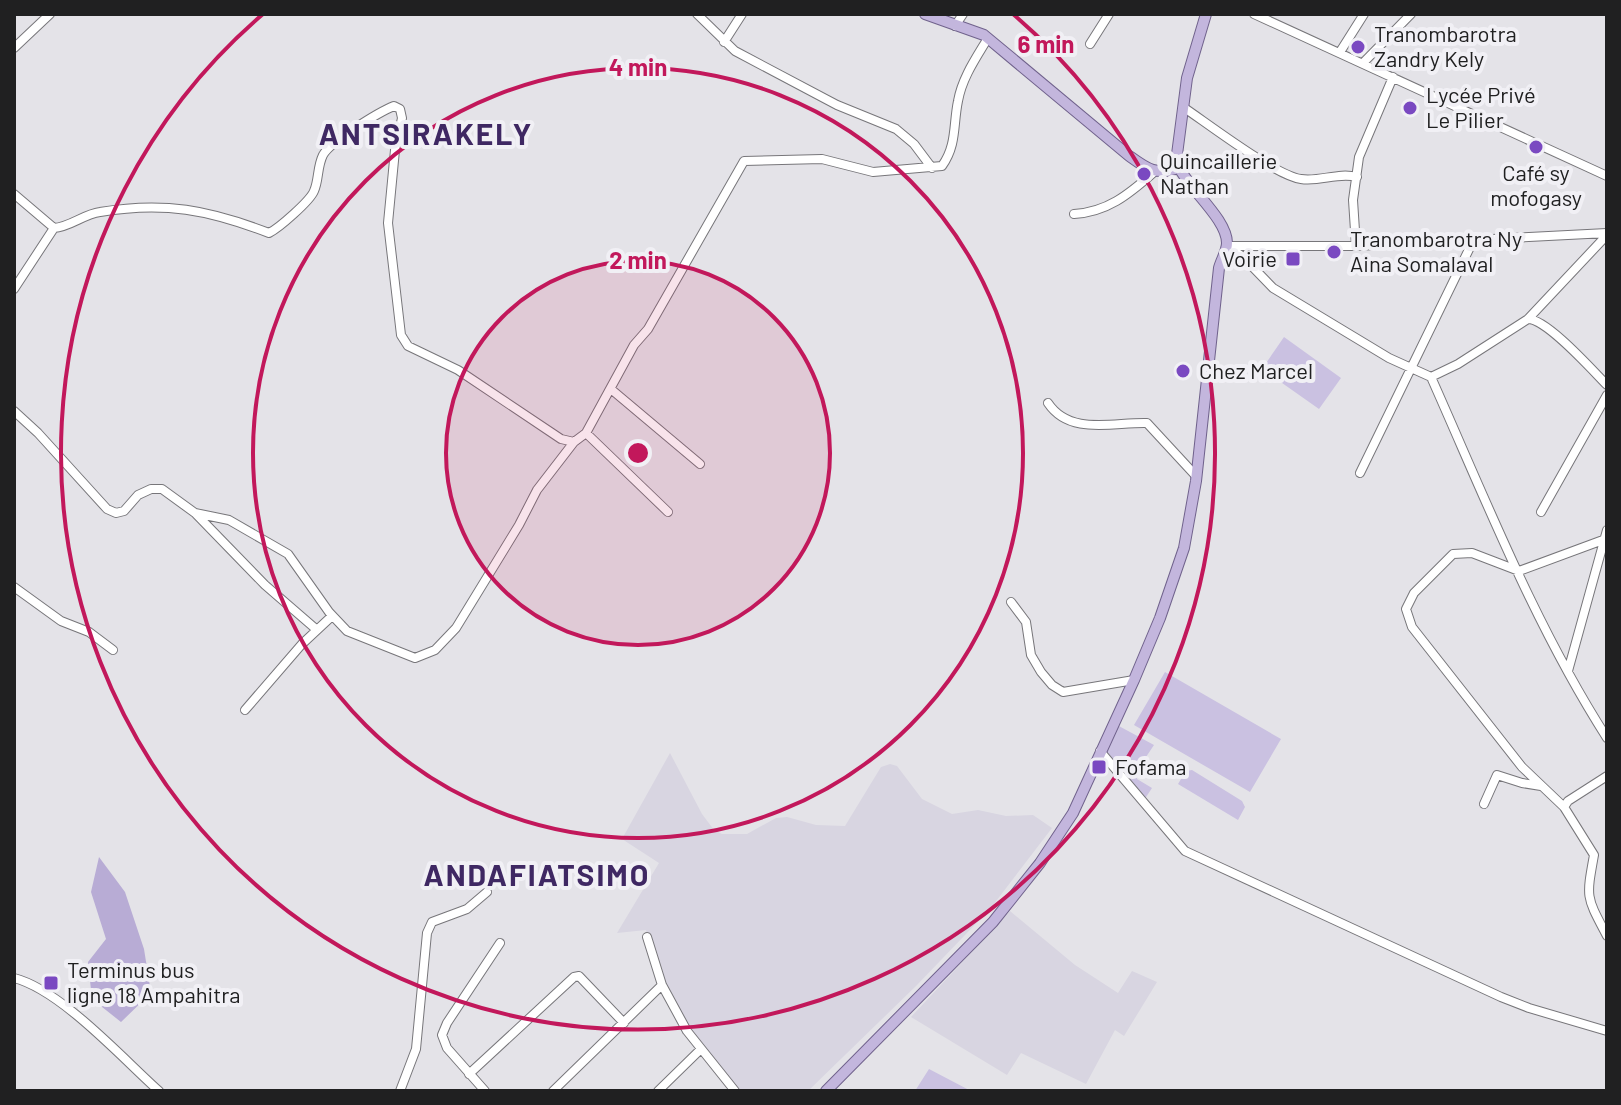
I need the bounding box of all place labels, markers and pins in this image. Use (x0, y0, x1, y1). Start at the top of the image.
place label: Tranombarotra Zandry Kely (1374, 20, 1517, 71)
marker: Tranombarotra Zandry Kely (1349, 38, 1367, 56)
place label: Lycée Privé Le Pilier (1426, 81, 1536, 132)
marker: Lycée Privé Le Pilier (1401, 99, 1419, 117)
marker: Café sy mofogasy (1527, 138, 1545, 156)
place label: Quincaillerie Nathan (1160, 147, 1277, 198)
place label: Café sy mofogasy (1490, 159, 1582, 210)
marker: Quincaillerie Nathan (1135, 165, 1153, 183)
place label: Tranombarotra Ny Aina Somalaval (1350, 225, 1522, 276)
marker: Tranombarotra Ny Aina Somalaval (1325, 243, 1343, 261)
place label: Voirie (1222, 245, 1277, 271)
marker: Voirie (1284, 250, 1302, 268)
place label: Chez Marcel (1199, 357, 1313, 383)
marker: Chez Marcel (1174, 362, 1192, 380)
centre of rings (624, 439, 652, 467)
place label: Fofama (1115, 753, 1187, 779)
marker: Fofama (1090, 758, 1108, 776)
place label: Terminus bus ligne 18 Ampahitra (67, 956, 240, 1007)
marker: Terminus bus ligne 18 Ampahitra (42, 974, 60, 992)

